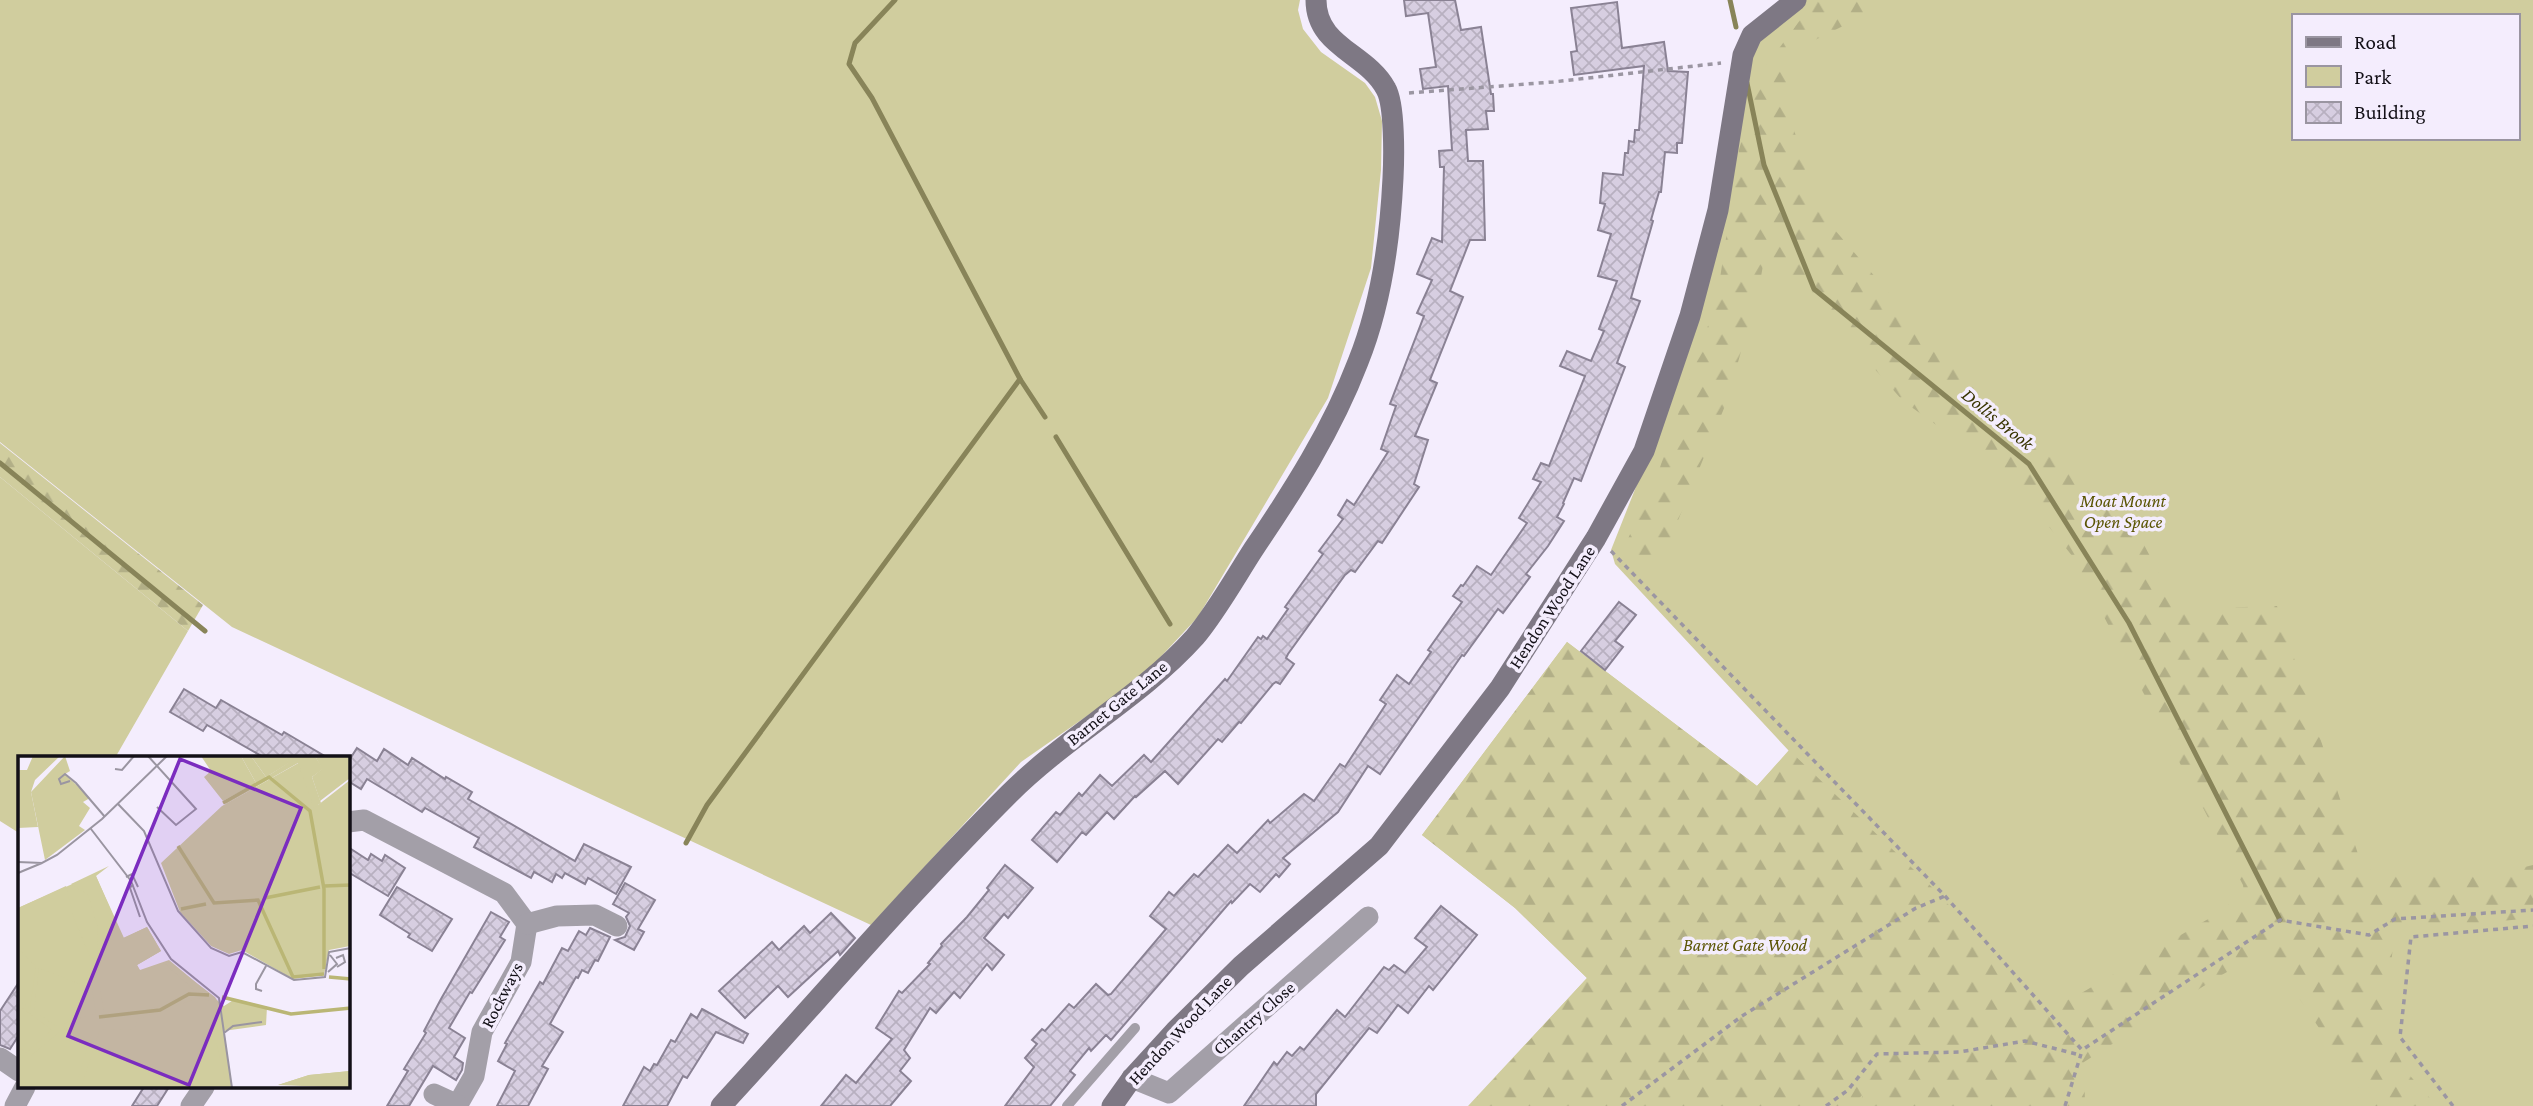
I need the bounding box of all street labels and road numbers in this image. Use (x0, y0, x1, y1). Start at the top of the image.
street label: Hendon Wood Lane (1505, 542, 1599, 672)
street label: Barnet Gate Lane (1063, 656, 1171, 750)
street label: Rockways (477, 959, 527, 1031)
street label: Hendon Wood Lane (1124, 971, 1236, 1089)
street label: Chantry Close (1209, 977, 1299, 1059)

